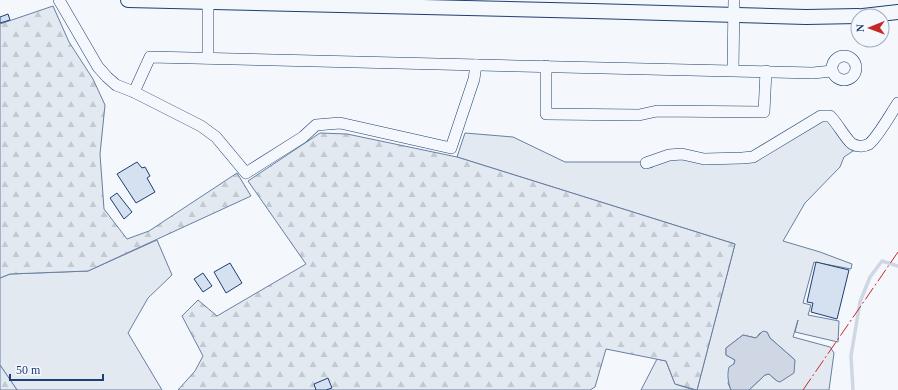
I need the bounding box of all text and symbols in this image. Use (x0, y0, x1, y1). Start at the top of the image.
north arrow (850, 8, 890, 48)
text: N (854, 24, 866, 32)
scale bar (10, 356, 103, 382)
text: 50 m (16, 363, 41, 377)

